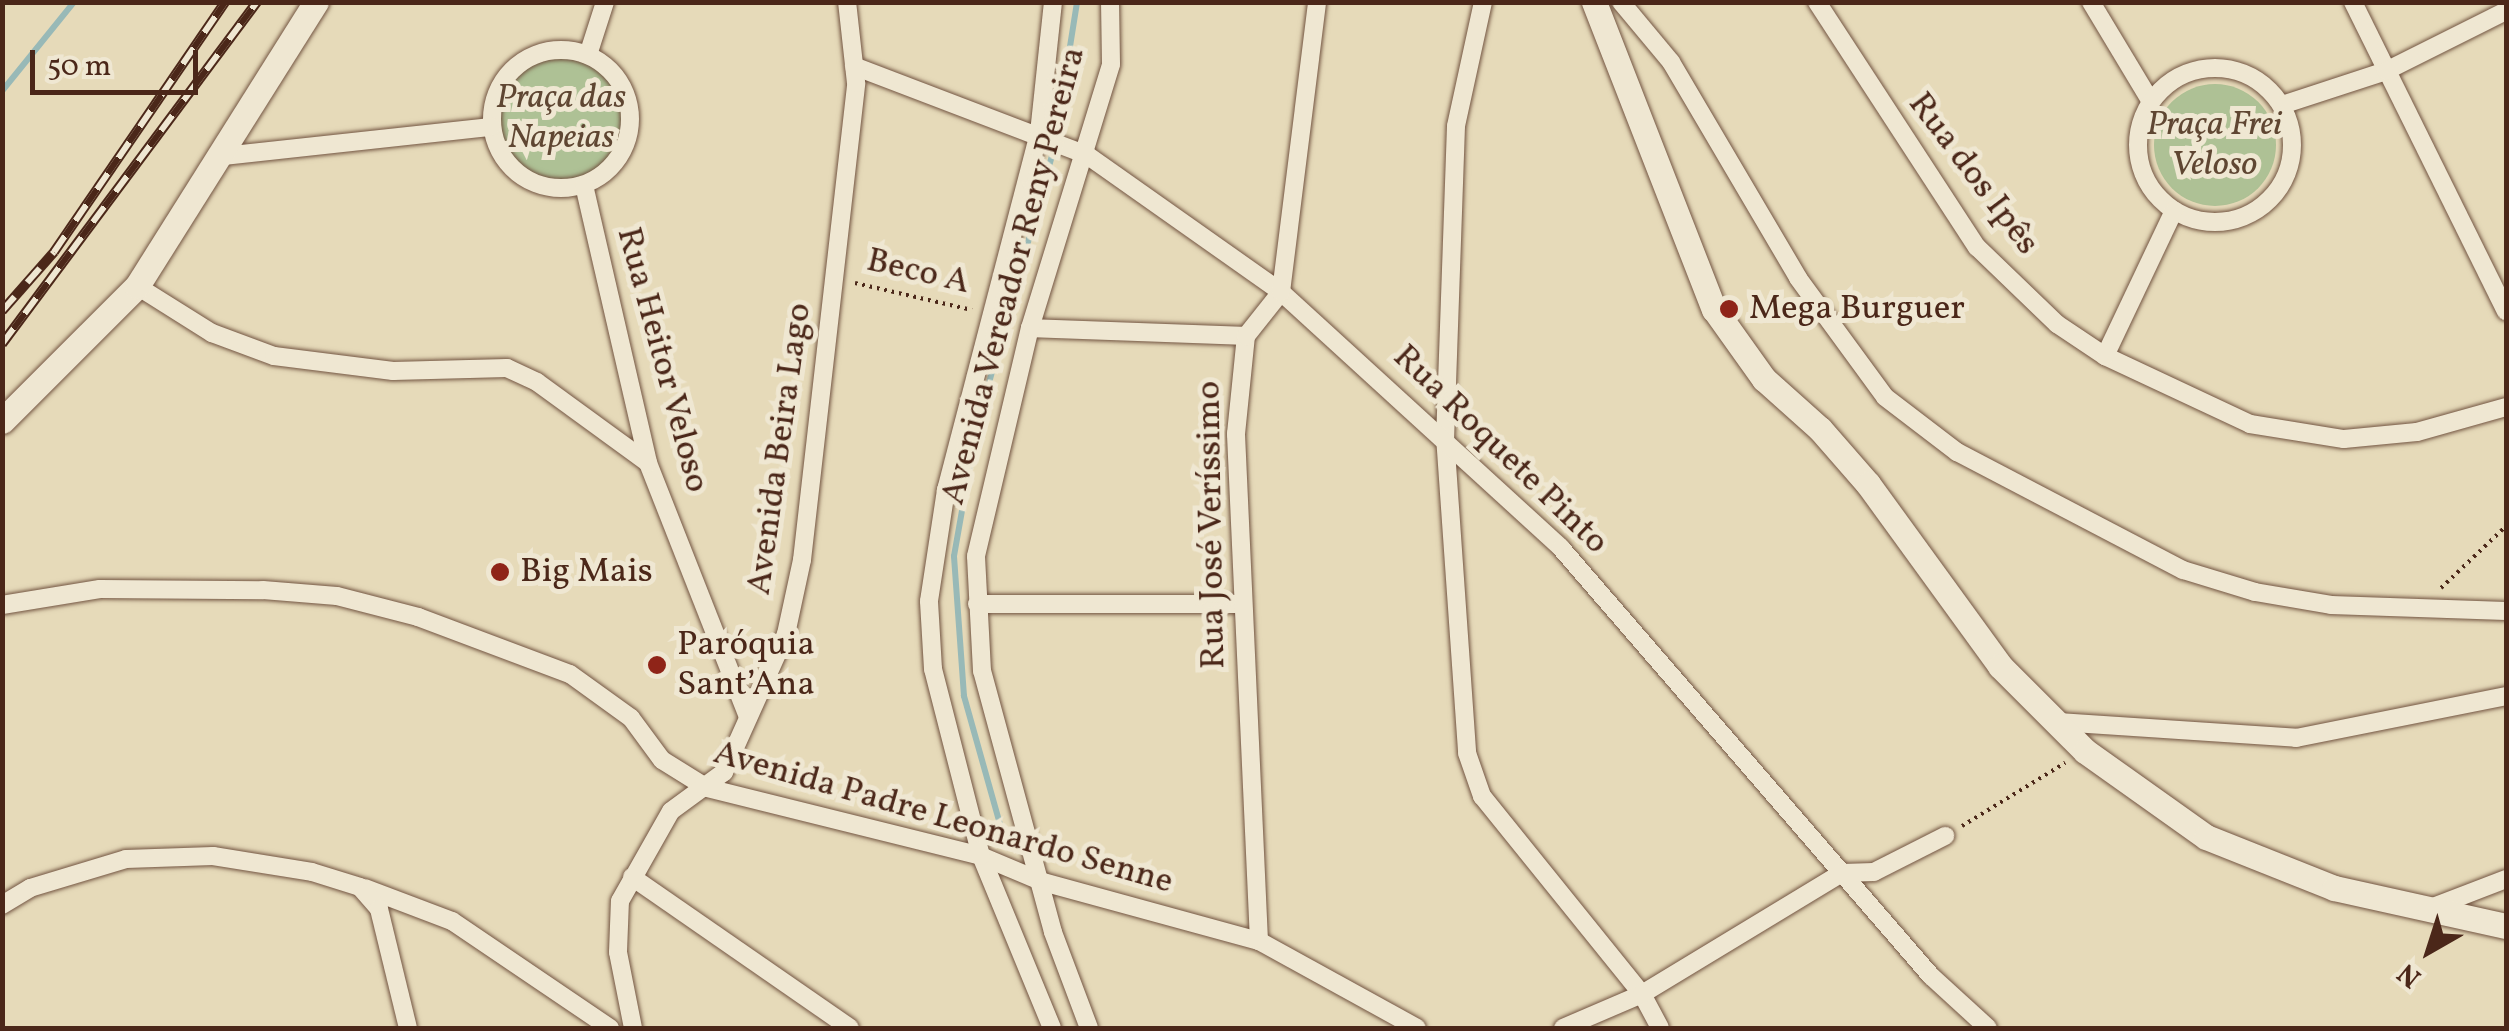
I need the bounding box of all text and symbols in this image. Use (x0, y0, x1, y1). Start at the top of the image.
scale bar (35, 30, 202, 92)
street label: Avenida Vereador Reny Pereira (932, 42, 1096, 510)
text: 50 m (47, 46, 111, 88)
park label: Praça das Napeias (496, 77, 626, 159)
street label: Rua dos Ipês (1898, 85, 2048, 263)
park label: Praça Frei Veloso (2146, 104, 2282, 186)
street label: Rua Heitor Veloso (606, 222, 718, 498)
street label: Beco A (862, 240, 974, 304)
place label: Mega Burguer (1749, 288, 1965, 330)
marker: Mega Burguer (1718, 298, 1740, 320)
street label: Avenida Beira Lago (739, 300, 821, 598)
street label: Rua Roquete Pinto (1384, 337, 1616, 563)
street label: Rua José Veríssimo (1188, 380, 1236, 670)
place label: Big Mais (520, 551, 653, 593)
marker: Big Mais (489, 561, 511, 583)
place label: Paróquia Sant’Ana (677, 624, 815, 706)
marker: Paróquia Sant’Ana (646, 654, 668, 676)
street label: Avenida Padre Leonardo Senne (708, 732, 1178, 904)
north arrow (2379, 901, 2479, 1001)
text: N (2390, 953, 2430, 996)

